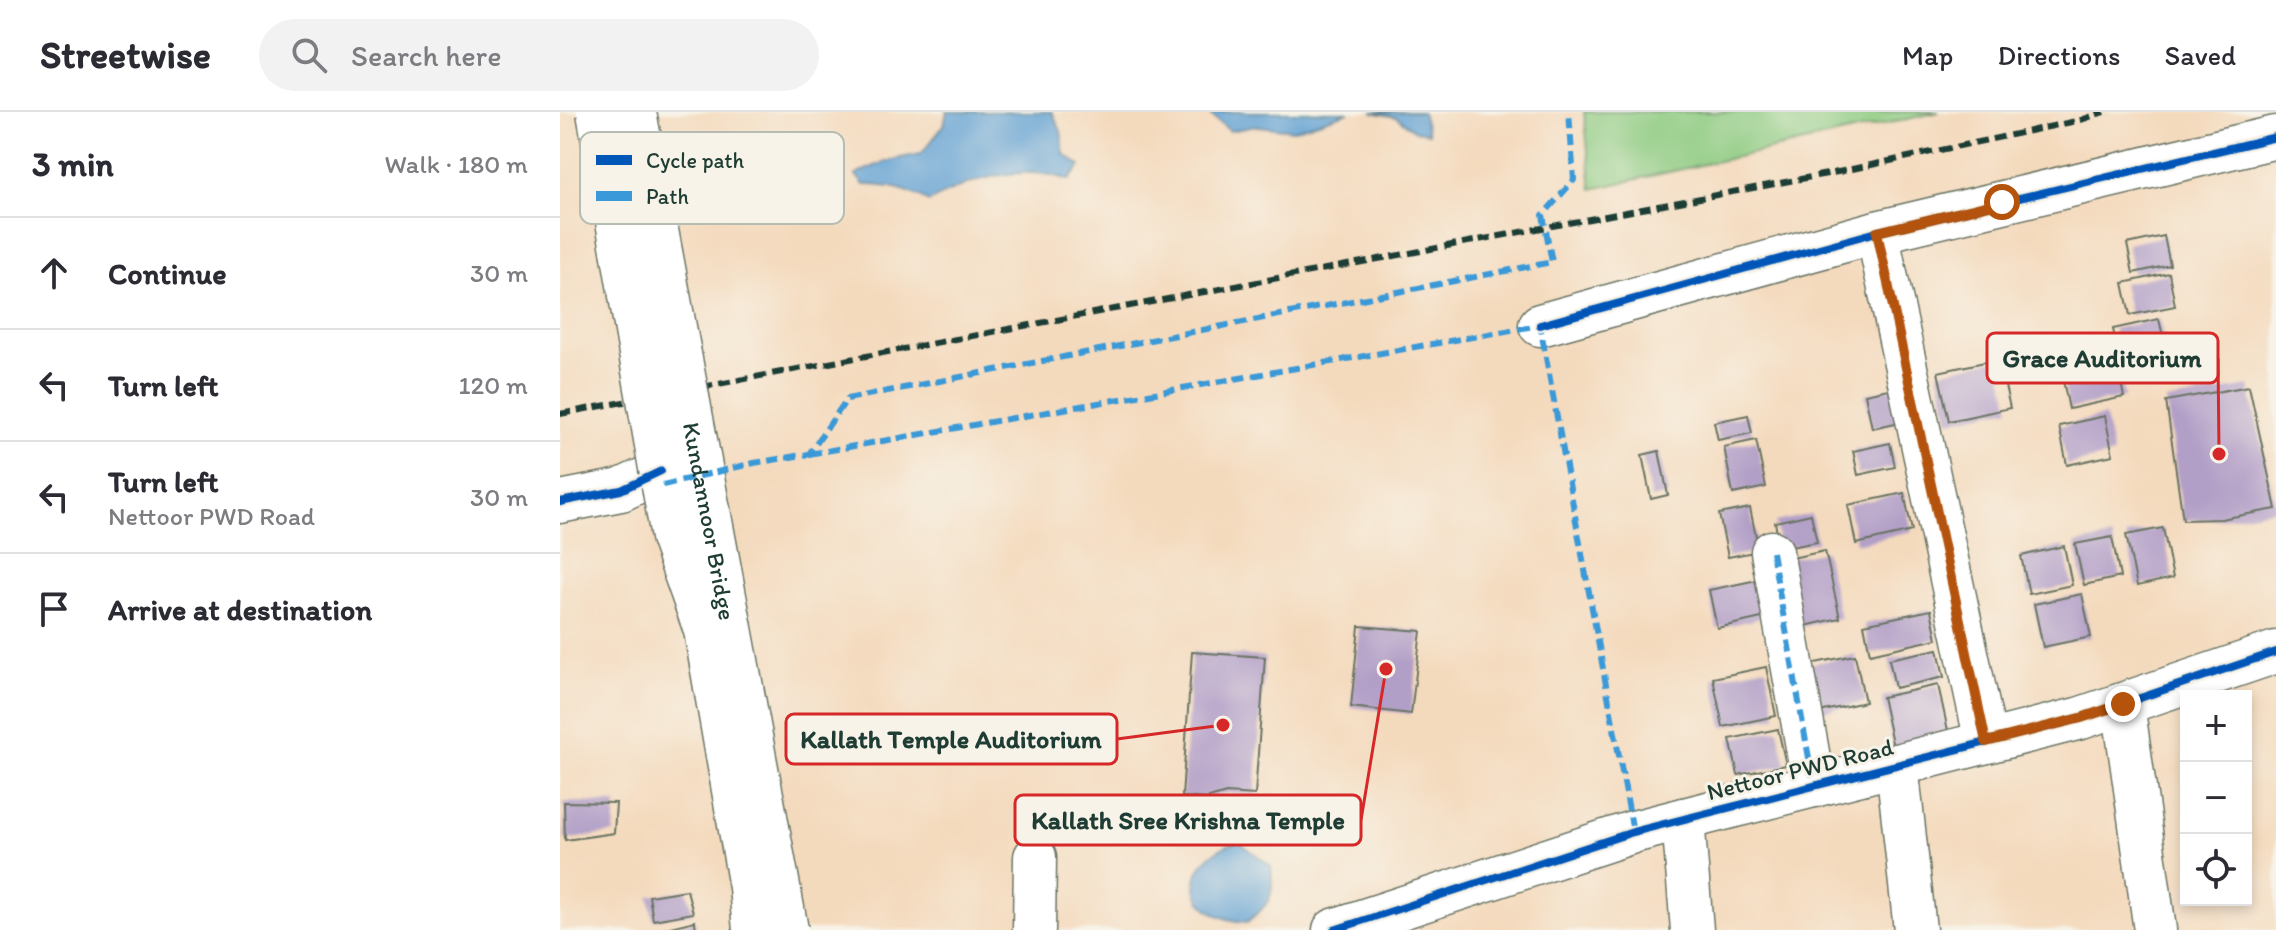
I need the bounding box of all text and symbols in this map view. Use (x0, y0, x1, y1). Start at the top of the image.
search box (259, 19, 819, 91)
text: Streetwise (40, 32, 211, 78)
icon: search (287, 33, 331, 77)
text: Search here (351, 37, 501, 74)
text: Map (1902, 38, 1953, 72)
text: Directions (1997, 38, 2121, 72)
text: Saved (2165, 38, 2236, 72)
legend (580, 132, 844, 224)
text: 3 min (32, 144, 114, 185)
text: Cycle path (646, 147, 745, 174)
text: Walk · 180 m (385, 148, 528, 180)
text: Path (646, 183, 689, 210)
route start (1984, 184, 2020, 220)
icon: ahead (32, 251, 76, 295)
text: Continue (108, 255, 227, 292)
text: 30 m (470, 257, 528, 289)
callout: Grace Auditorium (1987, 333, 2218, 383)
text: Grace Auditorium (2002, 342, 2202, 374)
icon: left (32, 363, 76, 407)
text: Turn left (108, 367, 219, 404)
text: 120 m (459, 369, 528, 401)
street label: Kundannoor Bridge (677, 420, 743, 622)
text: Turn left (108, 463, 219, 500)
icon: left (32, 475, 76, 519)
text: 30 m (470, 481, 528, 513)
text: Nettoor PWD Road (108, 500, 315, 532)
icon: arrive (32, 587, 76, 631)
text: Arrive at destination (108, 591, 372, 628)
route end (2105, 686, 2141, 722)
map controls (2180, 690, 2252, 906)
button: + (2180, 690, 2252, 762)
callout: Kallath Temple Auditorium (786, 714, 1117, 764)
text: Kallath Temple Auditorium (800, 723, 1103, 755)
street label: Nettoor PWD Road (1704, 732, 1896, 806)
button: − (2180, 762, 2252, 834)
callout: Kallath Sree Krishna Temple (1015, 795, 1361, 845)
text: Kallath Sree Krishna Temple (1031, 804, 1345, 836)
button: locate (2180, 834, 2252, 906)

